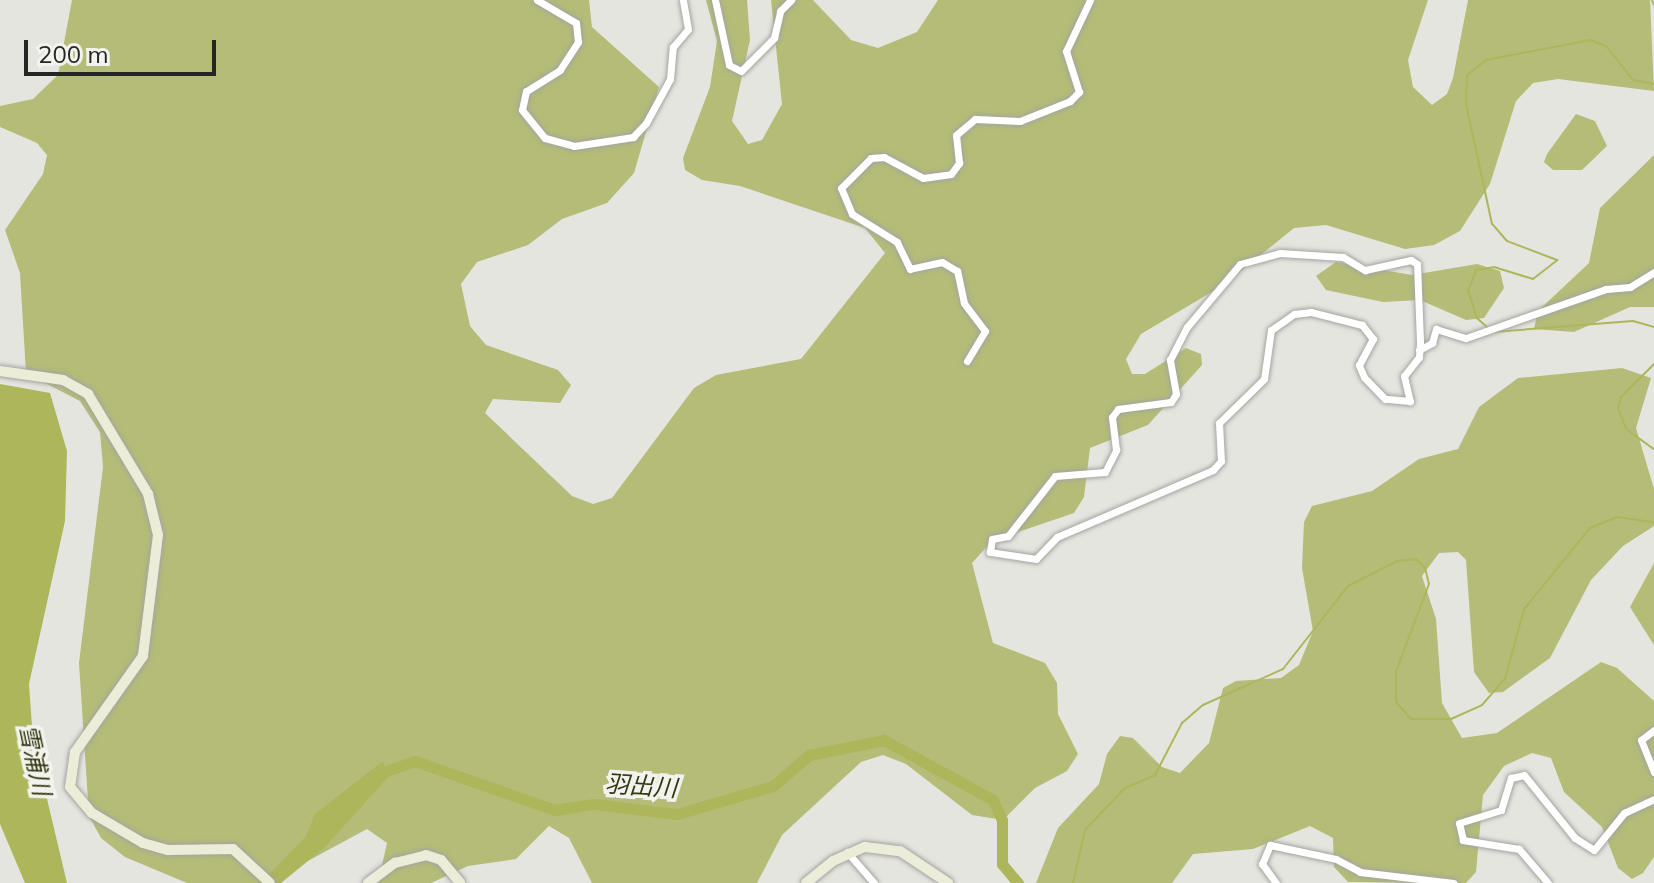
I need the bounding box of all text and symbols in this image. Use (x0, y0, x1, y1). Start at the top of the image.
scale bar (28, 24, 220, 74)
text: 200 m (38, 39, 109, 69)
water label: 雪浦川 (13, 722, 57, 798)
water label: 羽出川 (604, 769, 678, 803)

